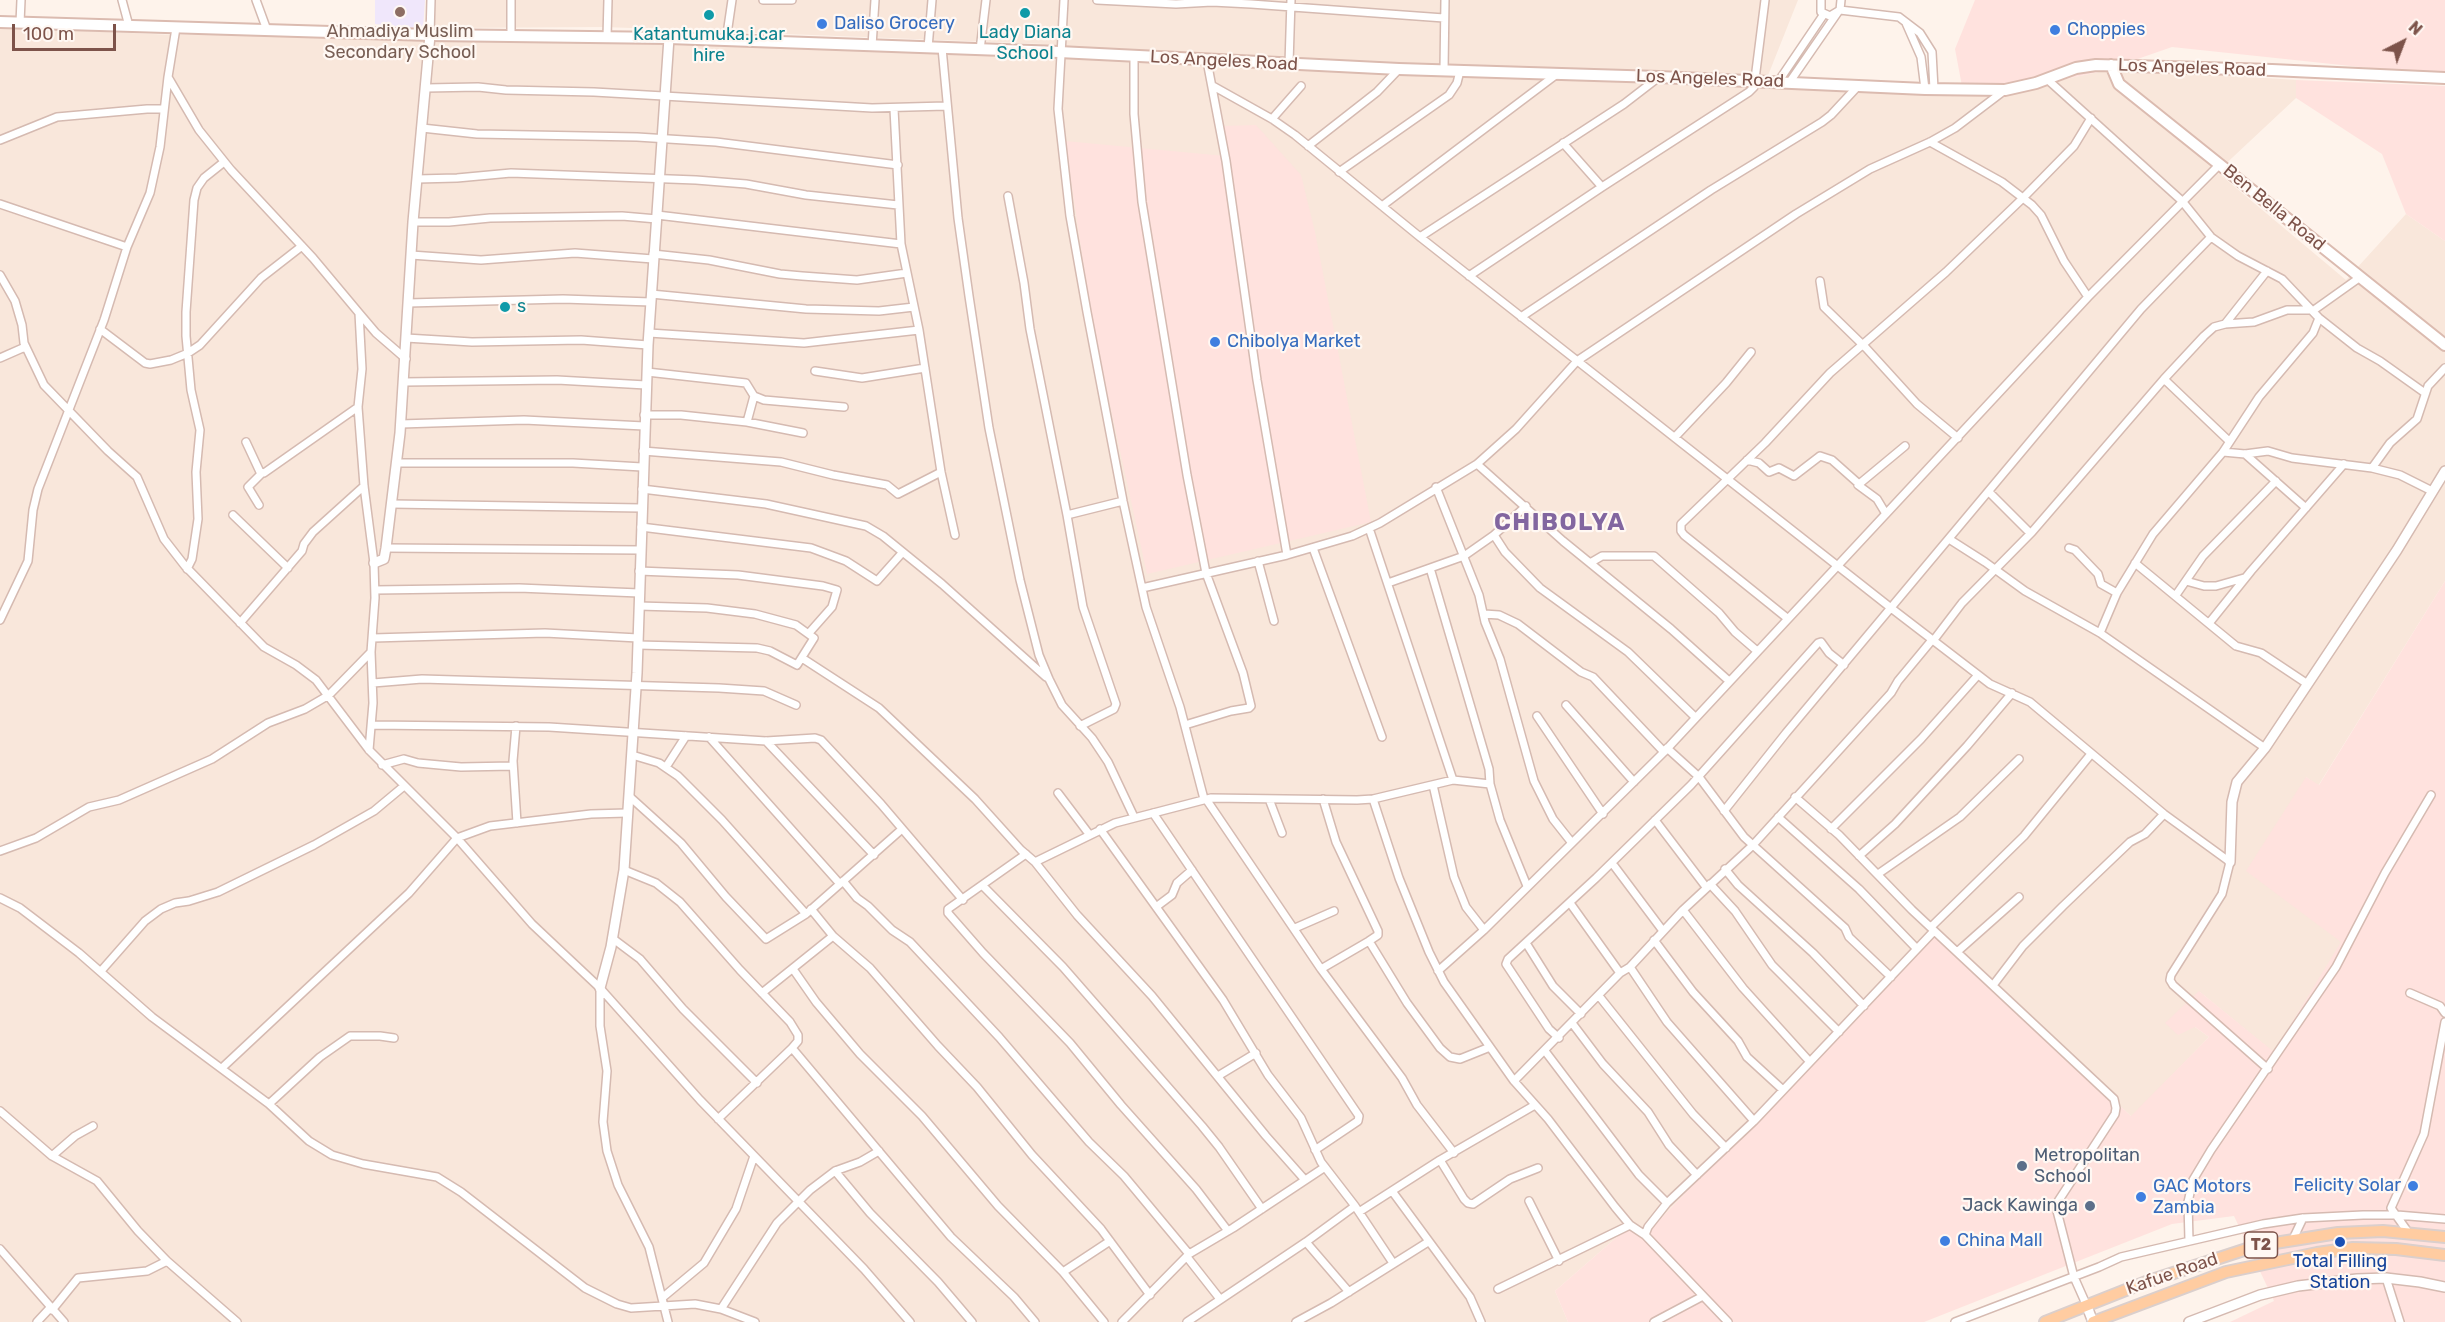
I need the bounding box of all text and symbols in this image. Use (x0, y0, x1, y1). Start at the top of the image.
marker: Ahmadiya Muslim Secondary School (393, 5, 407, 19)
marker: Lady Diana School (1018, 6, 1032, 20)
marker: Katantumuka.j.car hire (702, 8, 716, 22)
scale bar (15, 12, 118, 50)
north arrow (2373, 12, 2433, 72)
place label: Daliso Grocery (834, 13, 955, 35)
marker: Daliso Grocery (815, 17, 829, 31)
text: N (2405, 17, 2426, 39)
place label: Choppies (2067, 19, 2145, 41)
place label: Ahmadiya Muslim Secondary School (324, 21, 476, 63)
place label: Lady Diana School (979, 22, 1071, 64)
text: 100 m (23, 23, 74, 45)
marker: Choppies (2048, 23, 2062, 37)
place label: Katantumuka.j.car hire (633, 24, 785, 66)
street label: Los Angeles Road (1149, 46, 1299, 76)
street label: Los Angeles Road (2117, 55, 2267, 81)
street label: Los Angeles Road (1635, 66, 1785, 92)
street label: Ben Bella Road (2219, 160, 2329, 256)
place label: s (517, 296, 526, 318)
marker: s (498, 300, 512, 314)
place label: Chibolya Market (1227, 331, 1361, 353)
marker: Chibolya Market (1208, 335, 1222, 349)
district label: CHIBOLYA (1494, 509, 1626, 537)
place label: Metropolitan School (2034, 1145, 2140, 1188)
marker: Metropolitan School (2015, 1159, 2029, 1173)
place label: Felicity Solar (2294, 1175, 2401, 1197)
place label: GAC Motors Zambia (2153, 1176, 2251, 1218)
marker: Felicity Solar (2406, 1179, 2420, 1193)
marker: GAC Motors Zambia (2134, 1190, 2148, 1204)
place label: Jack Kawinga (1962, 1195, 2078, 1217)
marker: Jack Kawinga (2083, 1199, 2097, 1213)
place label: China Mall (1957, 1230, 2043, 1252)
road number: T2 (2244, 1232, 2278, 1258)
marker: China Mall (1938, 1234, 1952, 1248)
marker: Total Filling Station (2333, 1235, 2347, 1249)
street label: Kafue Road (2123, 1248, 2221, 1300)
place label: Total Filling Station (2293, 1251, 2387, 1294)

